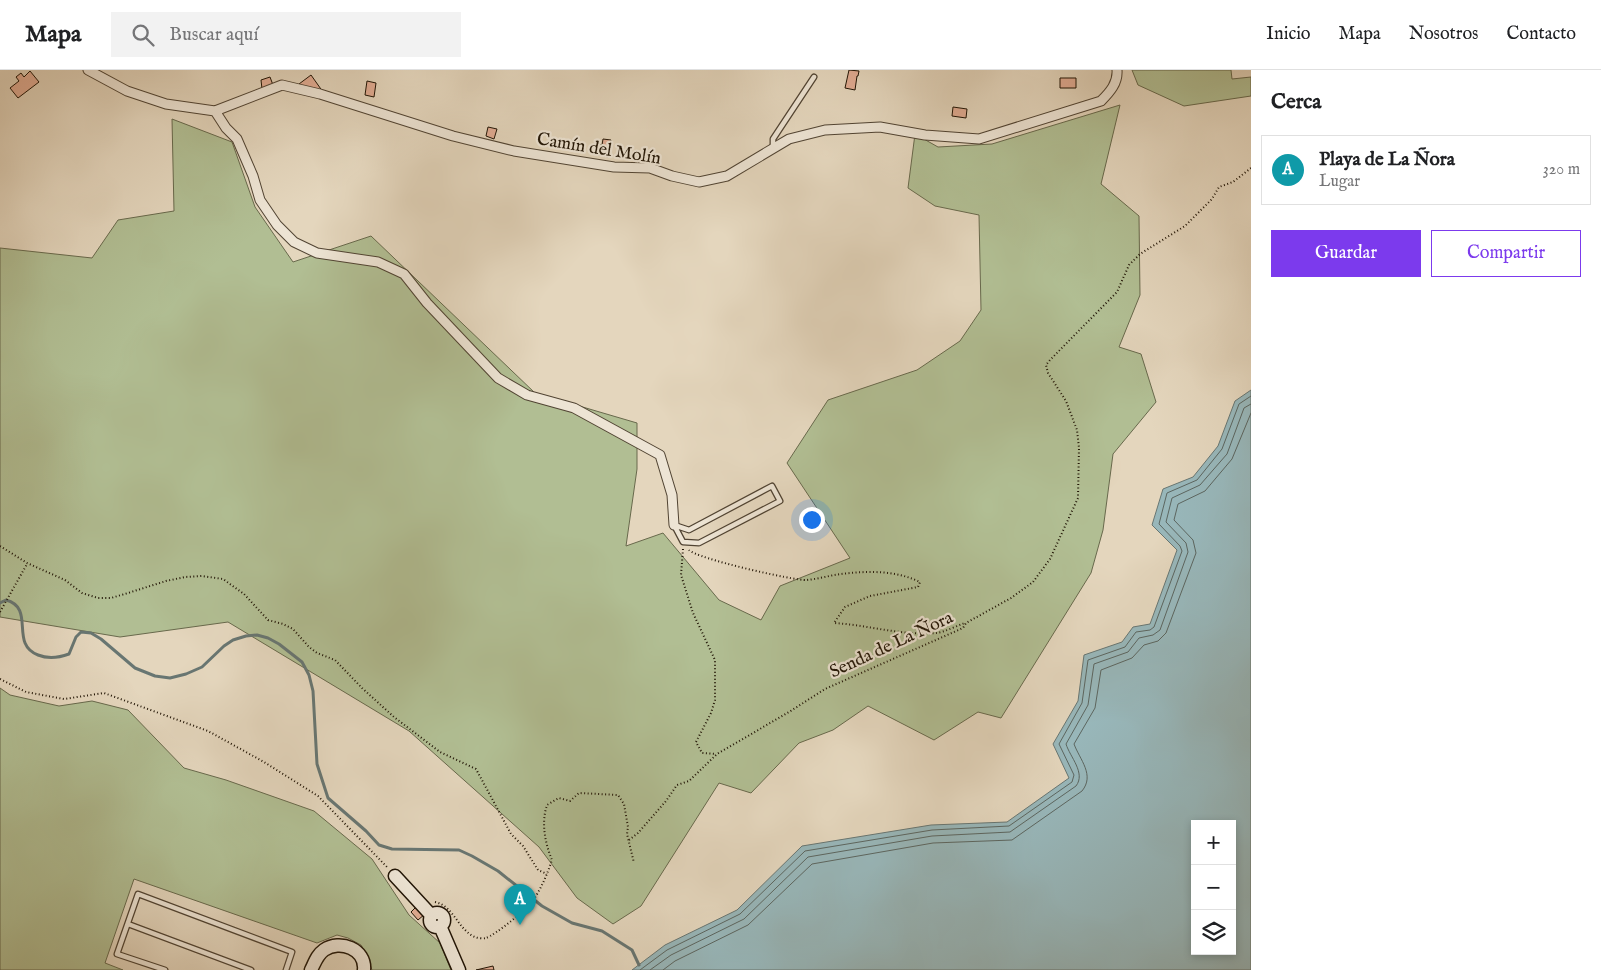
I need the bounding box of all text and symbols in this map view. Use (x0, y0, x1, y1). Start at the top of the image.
search box (111, 12, 461, 57)
text: Mapa (25, 19, 81, 50)
icon: search (129, 21, 157, 49)
text: Buscar aquí (169, 23, 258, 47)
text: Inicio (1266, 23, 1311, 46)
text: Mapa (1339, 23, 1381, 46)
text: Nosotros (1409, 23, 1478, 46)
text: Contacto (1506, 23, 1576, 46)
text: Cerca (1271, 89, 1321, 116)
street label: Camín del Molín (535, 128, 663, 171)
text: Playa de La Ñora (1319, 148, 1455, 172)
text: A (1283, 160, 1293, 180)
text: 320 m (1543, 160, 1580, 180)
text: Lugar (1319, 172, 1360, 192)
button: Guardar (1271, 230, 1421, 277)
button: Compartir (1431, 230, 1581, 277)
your location (799, 507, 825, 533)
street label: Senda de La Ñora (825, 605, 957, 684)
map controls (1191, 820, 1236, 955)
button: + (1191, 820, 1236, 865)
button: − (1191, 865, 1236, 910)
pin: A (504, 884, 536, 925)
button: layers (1191, 910, 1236, 955)

